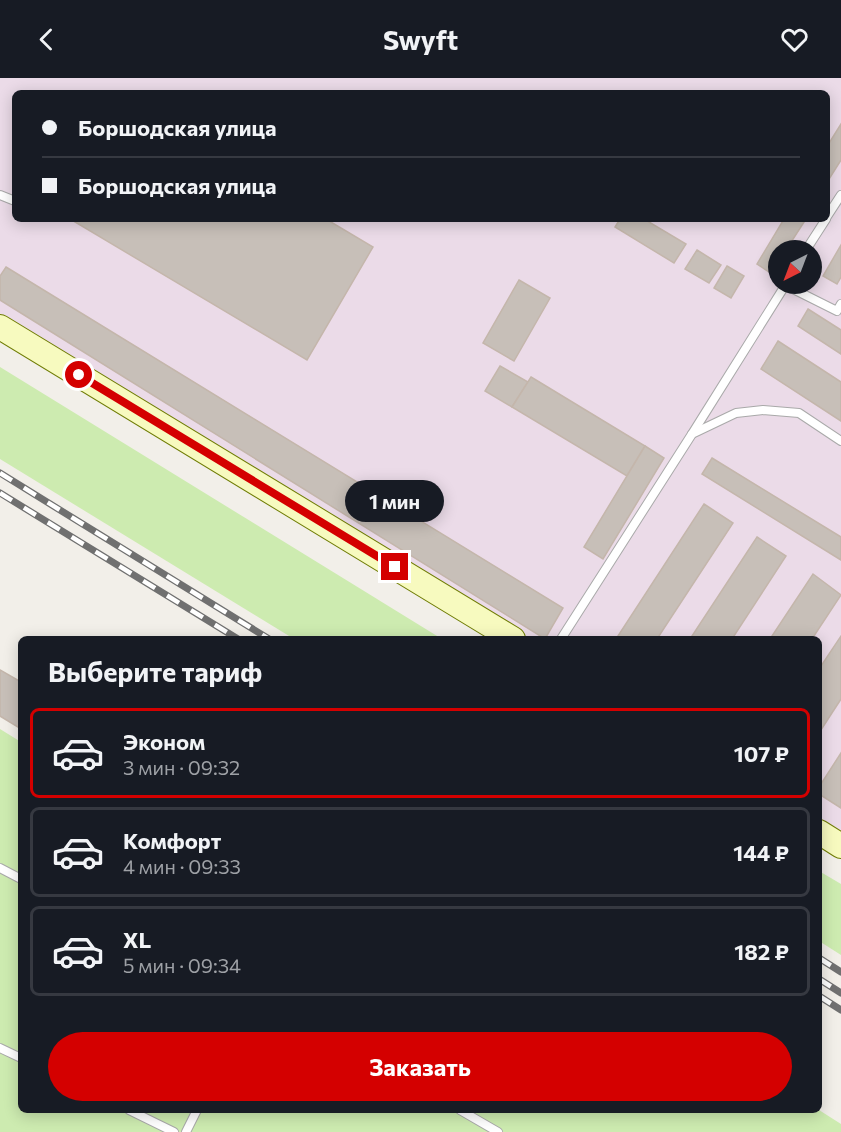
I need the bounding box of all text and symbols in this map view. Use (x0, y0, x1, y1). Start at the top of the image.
icon: back (30, 23, 63, 56)
text: Swyft (383, 23, 458, 56)
icon: heart (778, 23, 811, 56)
text: Боршодская улица (78, 114, 276, 141)
text: Боршодская улица (78, 172, 276, 199)
north arrow (768, 240, 822, 294)
map controls (768, 240, 822, 294)
route start (65, 361, 92, 388)
callout: 1 мин (346, 480, 444, 522)
text: 1 мин (369, 489, 420, 513)
route end (381, 553, 408, 580)
text: Выберите тариф (48, 655, 262, 688)
icon: car (51, 726, 105, 780)
text: Эконом (123, 728, 205, 755)
text: 107 ₽ (734, 740, 789, 767)
text: 3 мин · 09:32 (123, 755, 240, 779)
icon: car (51, 825, 105, 879)
text: Комфорт (123, 827, 221, 854)
text: 144 ₽ (733, 839, 789, 866)
text: 4 мин · 09:33 (123, 854, 241, 878)
icon: car (51, 924, 105, 978)
text: XL (123, 926, 151, 953)
text: 182 ₽ (734, 938, 789, 965)
text: 5 мин · 09:34 (123, 953, 241, 977)
button: Заказать (48, 1032, 792, 1101)

